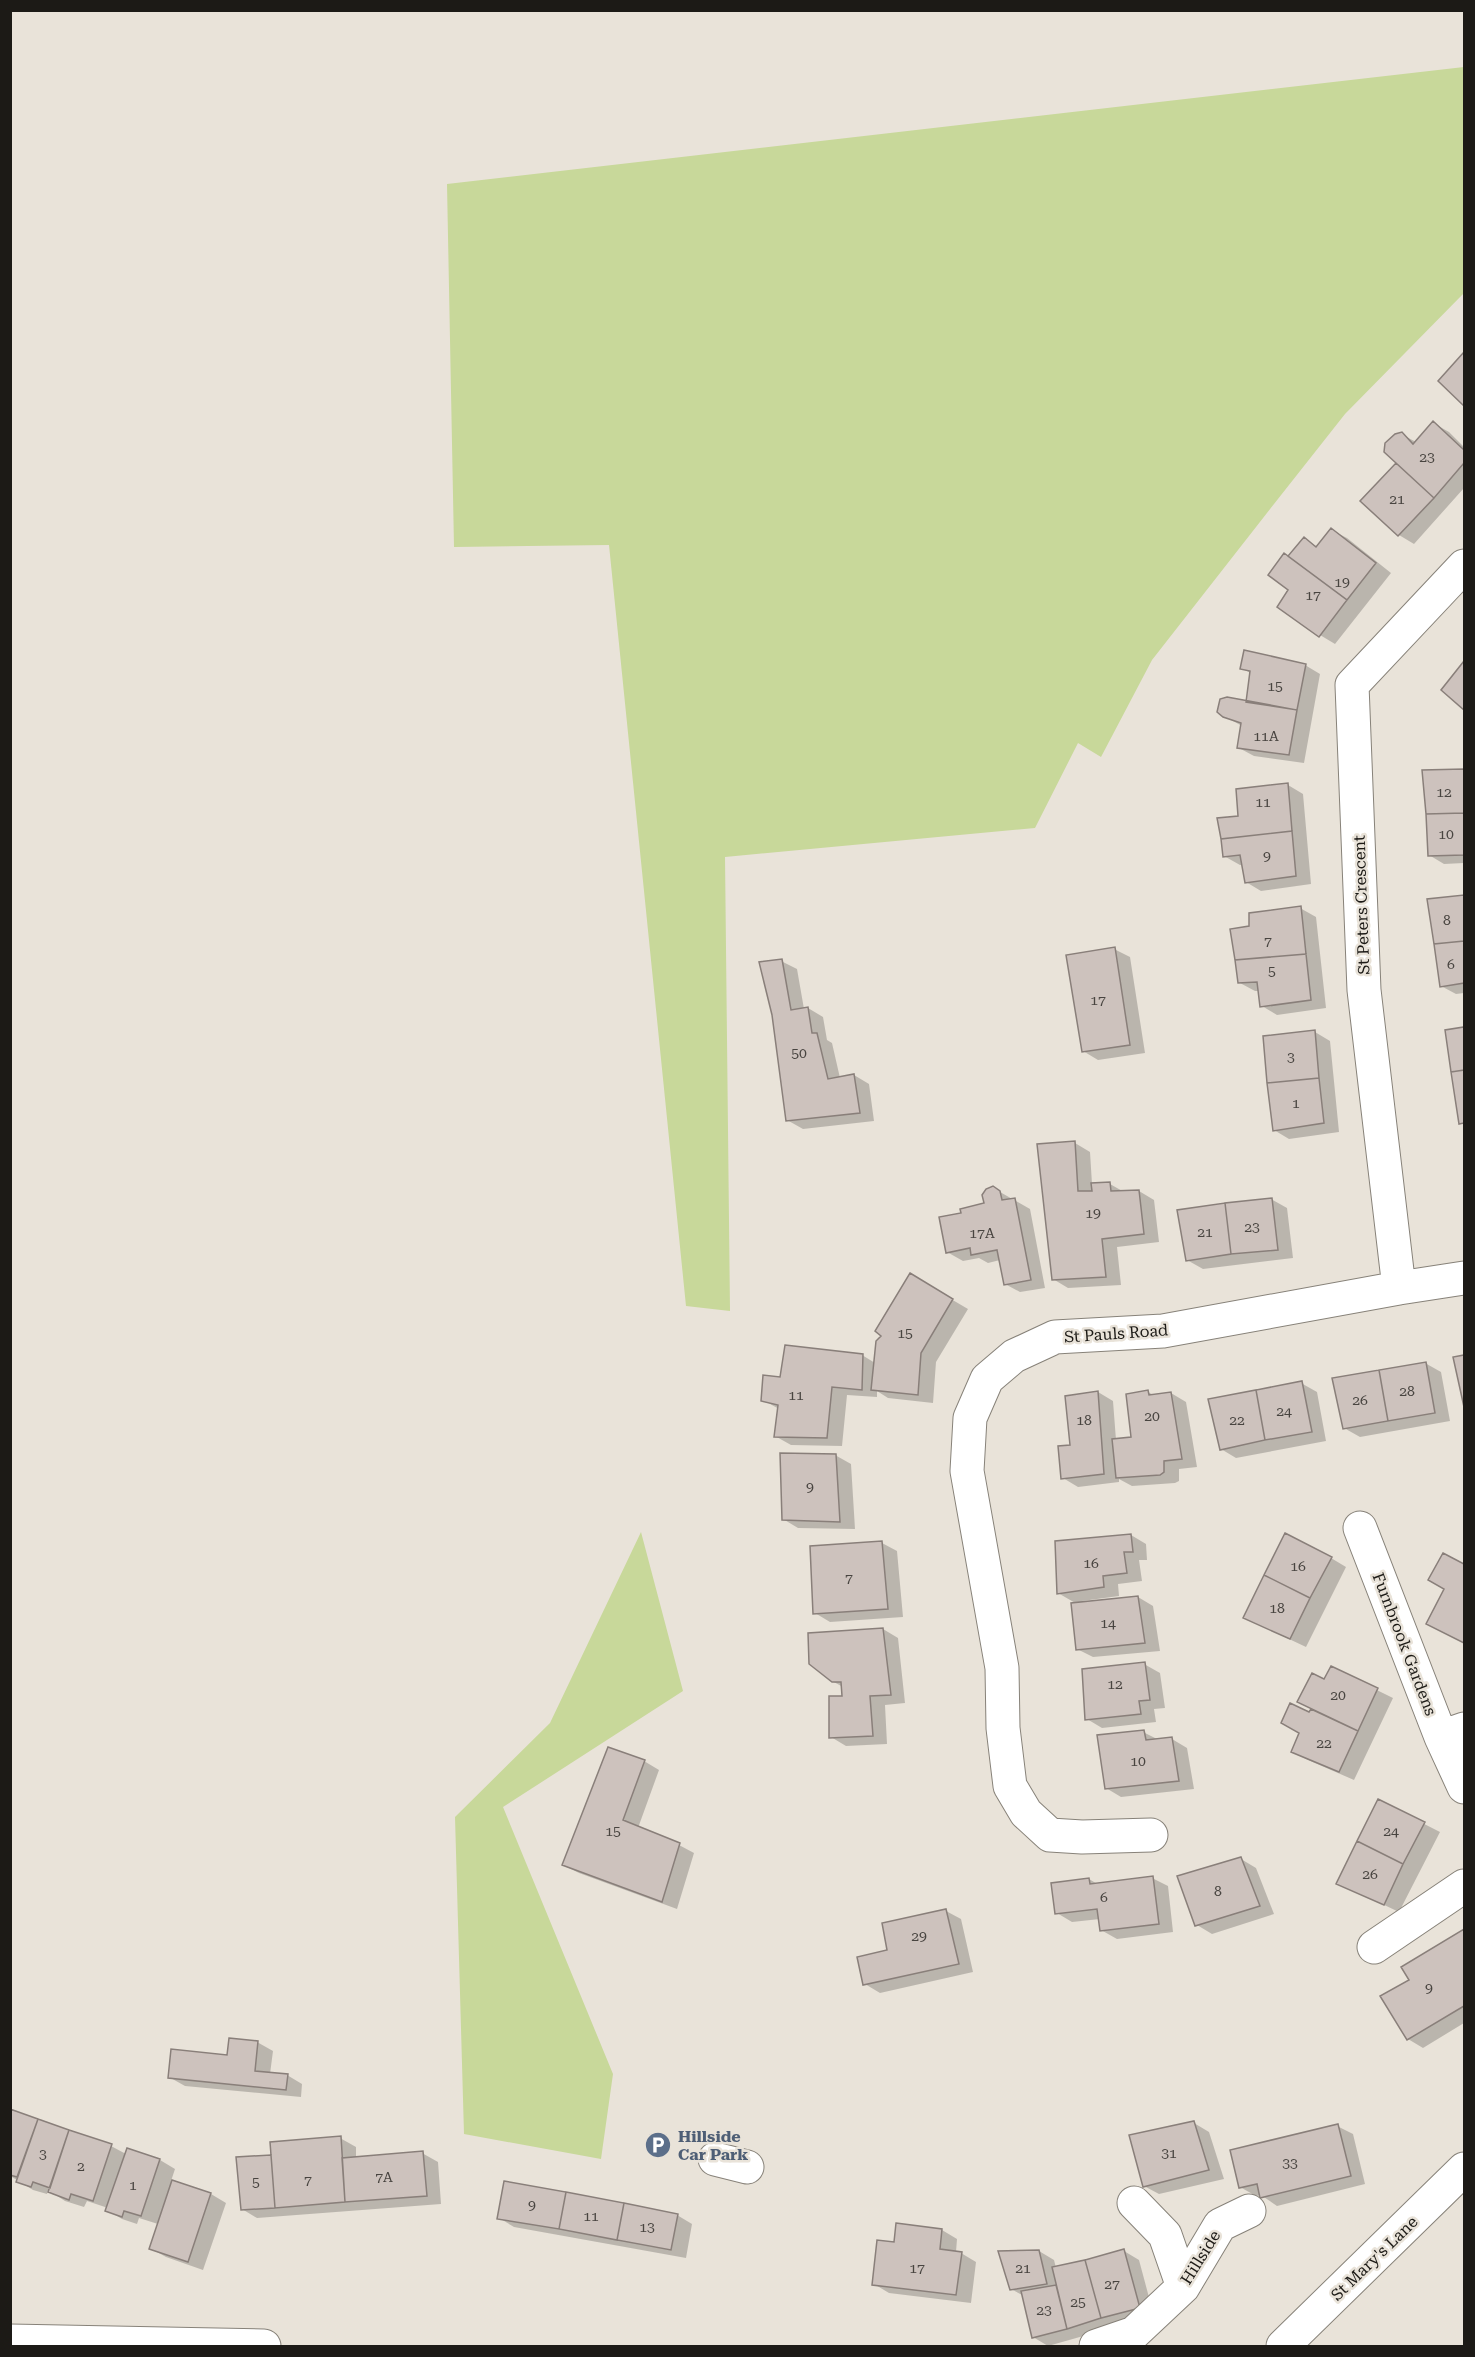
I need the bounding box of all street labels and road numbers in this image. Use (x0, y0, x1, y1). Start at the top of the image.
street label: St Peters Crescent (1350, 835, 1373, 975)
street label: St Pauls Road (1063, 1320, 1169, 1347)
street label: Furnbrook Gardens (1369, 1570, 1441, 1719)
street label: St Mary's Lane (1327, 2212, 1422, 2305)
street label: Hillside (1176, 2227, 1225, 2288)

